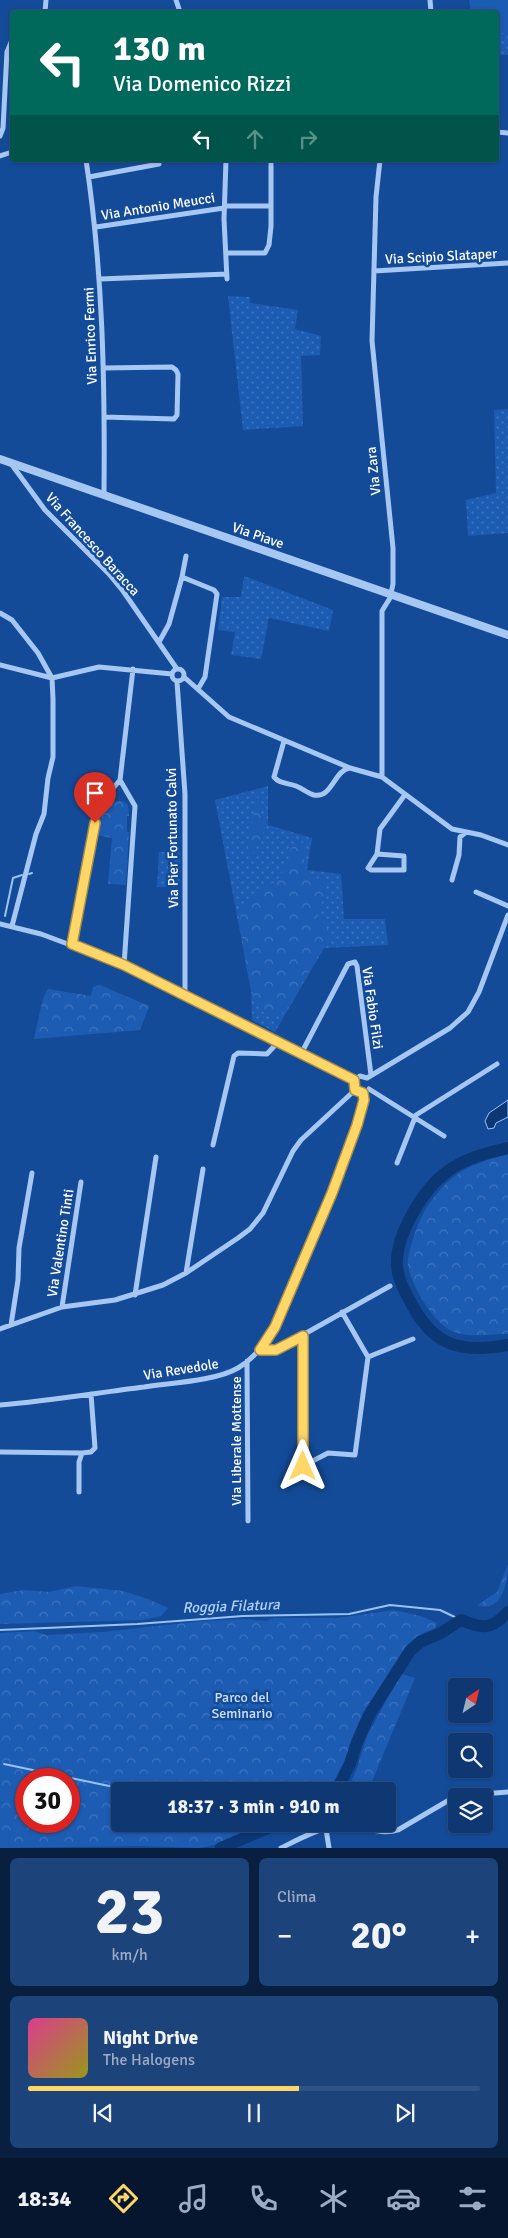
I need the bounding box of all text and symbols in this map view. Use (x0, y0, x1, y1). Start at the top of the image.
text: 130 m (113, 27, 206, 70)
icon: left (30, 30, 95, 95)
text: Via Domenico Rizzi (113, 70, 291, 97)
icon: left (188, 125, 216, 153)
icon: ahead (241, 125, 269, 153)
icon: right (294, 125, 322, 153)
street label: Via Antonio Meucci (100, 189, 216, 224)
street label: Via Scipio Slataper (384, 245, 498, 268)
street label: Via Enrico Fermi (80, 287, 101, 385)
street label: Via Zara (362, 446, 385, 496)
street label: Via Francesco Baracca (42, 489, 144, 600)
street label: Via Piave (230, 519, 286, 552)
street label: Via Pier Fortunato Calvi (163, 768, 182, 908)
pin (74, 772, 116, 823)
icon: arrive (81, 779, 109, 807)
street label: Via Fabio Filzi (358, 966, 387, 1050)
street label: Via Valentino Tinti (44, 1188, 77, 1298)
street label: Via Revedole (142, 1355, 220, 1384)
street label: Via Liberale Mottense (228, 1376, 245, 1506)
position arrow (276, 1439, 328, 1491)
water label: Roggia Filatura (182, 1595, 280, 1617)
north arrow (448, 1678, 492, 1722)
map controls (448, 1678, 493, 1833)
park label: Parco del Seminario (212, 1689, 272, 1722)
button: search (448, 1733, 493, 1778)
speed limit sign: 30 (15, 1768, 80, 1833)
button: layers (448, 1788, 493, 1833)
text: 18:37 · 3 min · 910 m (167, 1795, 340, 1819)
text: 23 (94, 1872, 165, 1952)
text: Clima (277, 1887, 316, 1907)
text: 20° (350, 1912, 407, 1959)
text: − (277, 1919, 292, 1953)
text: + (465, 1919, 480, 1953)
text: km/h (111, 1945, 148, 1965)
text: Night Drive (103, 2026, 198, 2050)
text: The Halogens (103, 2050, 195, 2070)
icon: previous (89, 2099, 117, 2127)
icon: pause (240, 2099, 268, 2127)
icon: next (391, 2099, 419, 2127)
icon: directions (106, 2181, 141, 2216)
icon: music (176, 2181, 211, 2216)
icon: phone (246, 2181, 281, 2216)
icon: climate (316, 2181, 351, 2216)
icon: car (386, 2181, 421, 2216)
icon: filters (455, 2181, 490, 2216)
text: 18:34 (17, 2185, 71, 2212)

